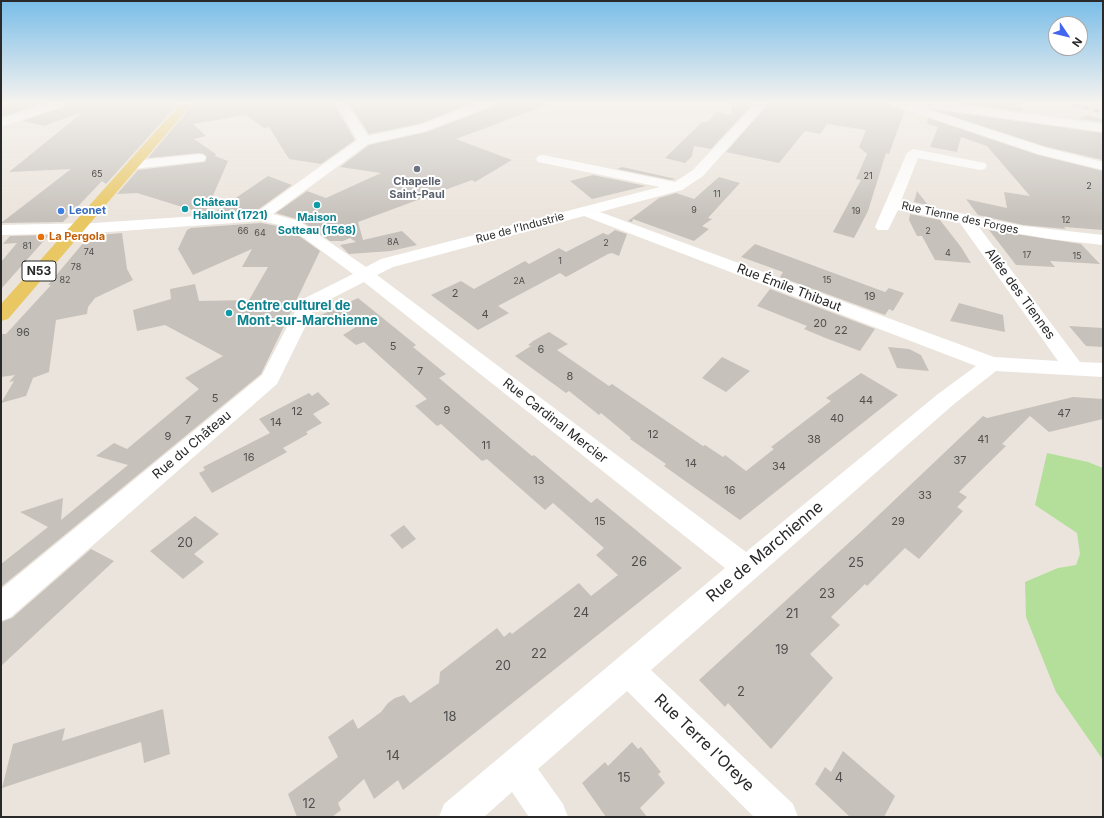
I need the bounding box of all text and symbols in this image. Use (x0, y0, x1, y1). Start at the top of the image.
north arrow (1048, 16, 1088, 56)
text: N (1069, 35, 1085, 50)
marker: Chapelle Saint-Paul (412, 164, 422, 174)
house number: 65 (91, 169, 103, 179)
house number: 21 (863, 171, 873, 181)
place label: Chapelle Saint-Paul (389, 175, 445, 201)
house number: 2 (1086, 181, 1092, 191)
house number: 11 (713, 189, 721, 199)
place label: Château Halloint (1721) (193, 196, 268, 222)
street label: Rue Tienne des Forges (900, 199, 1020, 237)
marker: Maison Sotteau (1568) (312, 200, 322, 210)
place label: Leonet (69, 204, 106, 218)
marker: Château Halloint (1721) (180, 204, 190, 214)
house number: 9 (691, 205, 697, 215)
marker: Leonet (56, 206, 66, 216)
house number: 19 (851, 206, 861, 216)
street label: Rue de l'Industrie (474, 210, 566, 246)
place label: Maison Sotteau (1568) (278, 211, 356, 237)
house number: 12 (1061, 215, 1071, 225)
house number: 66 (237, 226, 249, 236)
house number: 2 (925, 226, 931, 236)
house number: 64 (254, 228, 266, 238)
place label: La Pergola (49, 230, 105, 244)
marker: La Pergola (36, 232, 46, 242)
house number: 8A (387, 237, 399, 247)
house number: 2 (603, 238, 609, 248)
house number: 81 (22, 241, 32, 251)
street label: Allée des Tiennes (982, 245, 1058, 343)
house number: 74 (84, 247, 94, 257)
house number: 4 (945, 248, 951, 258)
house number: 17 (1023, 250, 1031, 260)
house number: 15 (1072, 251, 1082, 261)
house number: 1 (558, 256, 562, 266)
road number: N53 (22, 261, 56, 281)
street label: Rue Émile Thibaut (735, 261, 843, 315)
house number: 78 (71, 262, 81, 272)
house number: 82 (59, 275, 71, 285)
house number: 15 (822, 275, 832, 285)
house number: 2A (513, 276, 525, 286)
house number: 2 (452, 287, 458, 301)
house number: 19 (864, 290, 876, 304)
place label: Centre culturel de Mont-sur-Marchienne (237, 298, 378, 329)
marker: Centre culturel de Mont-sur-Marchienne (224, 308, 234, 318)
house number: 4 (481, 308, 489, 322)
house number: 20 (813, 317, 827, 331)
house number: 22 (834, 324, 848, 338)
house number: 96 (16, 326, 30, 340)
house number: 5 (390, 340, 396, 354)
house number: 6 (538, 343, 544, 357)
house number: 7 (417, 365, 423, 379)
house number: 8 (567, 370, 573, 384)
street label: Rue Cardinal Mercier (499, 375, 611, 467)
house number: 5 (212, 392, 218, 406)
house number: 44 (859, 394, 873, 408)
house number: 9 (444, 404, 450, 418)
house number: 12 (291, 405, 303, 419)
house number: 47 (1057, 407, 1071, 421)
street label: Rue du Château (149, 408, 235, 482)
house number: 40 (830, 412, 844, 426)
house number: 7 (185, 414, 191, 428)
house number: 14 (270, 416, 282, 430)
house number: 12 (647, 428, 659, 442)
house number: 9 (165, 430, 171, 444)
house number: 38 (807, 433, 821, 447)
house number: 41 (977, 433, 989, 447)
house number: 11 (482, 439, 490, 453)
house number: 16 (243, 451, 255, 465)
house number: 37 (953, 454, 967, 468)
house number: 14 (685, 457, 697, 471)
house number: 34 (772, 460, 786, 474)
house number: 13 (533, 474, 545, 488)
house number: 16 (724, 484, 736, 498)
house number: 33 (918, 489, 932, 503)
street label: Rue de Marchienne (703, 498, 827, 606)
house number: 15 (594, 515, 606, 529)
house number: 29 (891, 515, 905, 529)
house number: 20 (177, 535, 193, 551)
house number: 26 (631, 554, 647, 570)
house number: 25 (848, 555, 864, 571)
house number: 23 (819, 586, 835, 602)
house number: 24 (573, 605, 589, 621)
house number: 21 (785, 606, 799, 622)
house number: 19 (775, 642, 789, 658)
house number: 22 (531, 646, 547, 662)
house number: 20 (495, 658, 511, 674)
house number: 2 (737, 684, 745, 700)
street label: Rue Terre l'Oreye (650, 690, 758, 796)
house number: 18 (443, 709, 457, 725)
house number: 14 (386, 748, 400, 764)
house number: 15 (617, 770, 631, 786)
house number: 4 (835, 770, 843, 786)
house number: 12 (302, 796, 316, 812)

